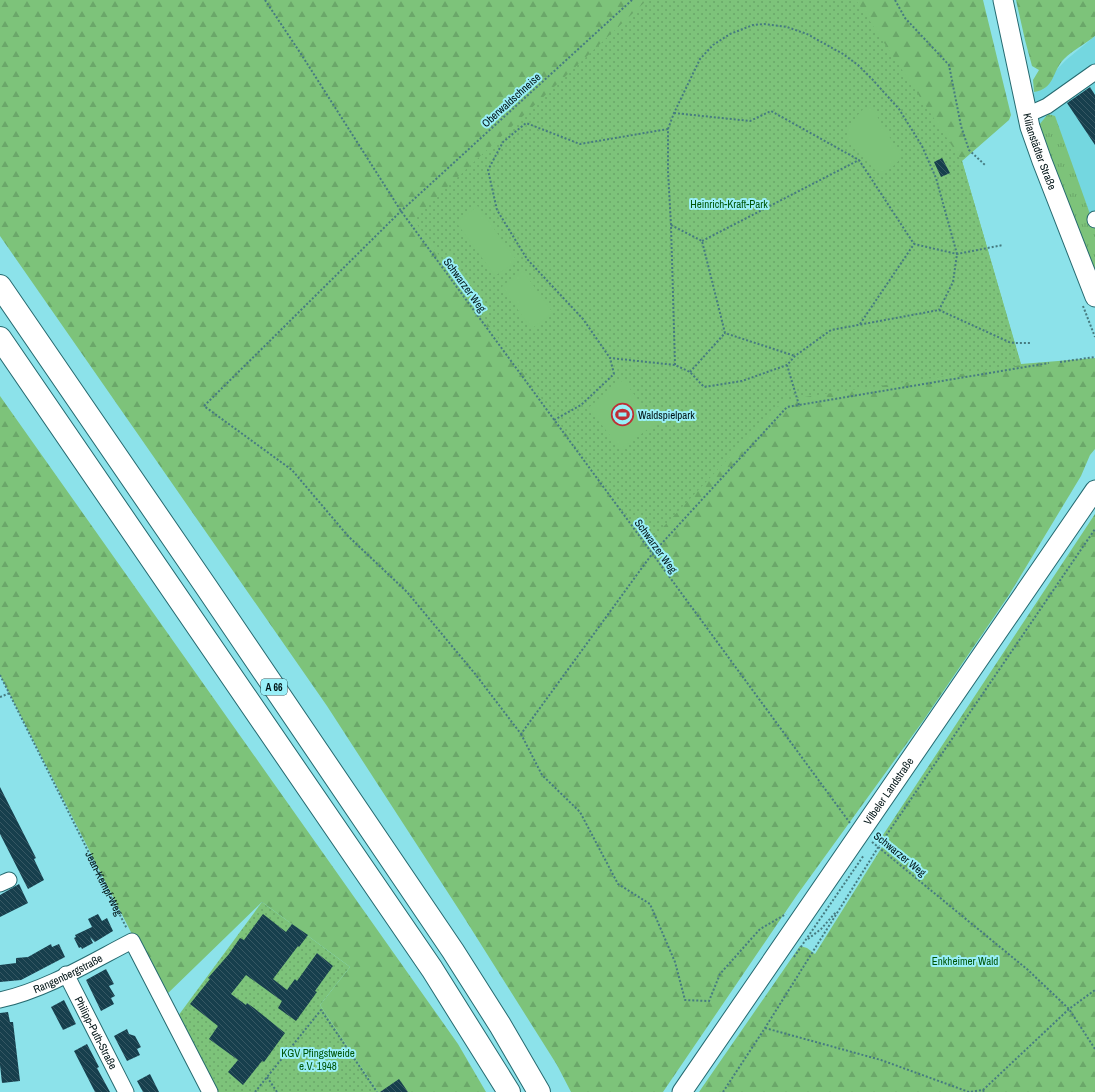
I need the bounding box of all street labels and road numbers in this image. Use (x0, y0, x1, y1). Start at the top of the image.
street label: Oberwaldschneise (479, 70, 543, 130)
street label: Kilianstädter Straße (1020, 112, 1060, 192)
street label: Schwarzer Weg (441, 255, 489, 315)
street label: Schwarzer Weg (632, 516, 680, 576)
road number: A 66 (261, 679, 287, 695)
street label: Vilbeler Landstraße (860, 755, 917, 827)
street label: Schwarzer Weg (871, 829, 929, 879)
street label: Jean-Kempf-Weg (82, 849, 126, 918)
street label: Rangenbergstraße (31, 951, 105, 996)
street label: Philipp-Puth-Straße (72, 994, 120, 1072)

